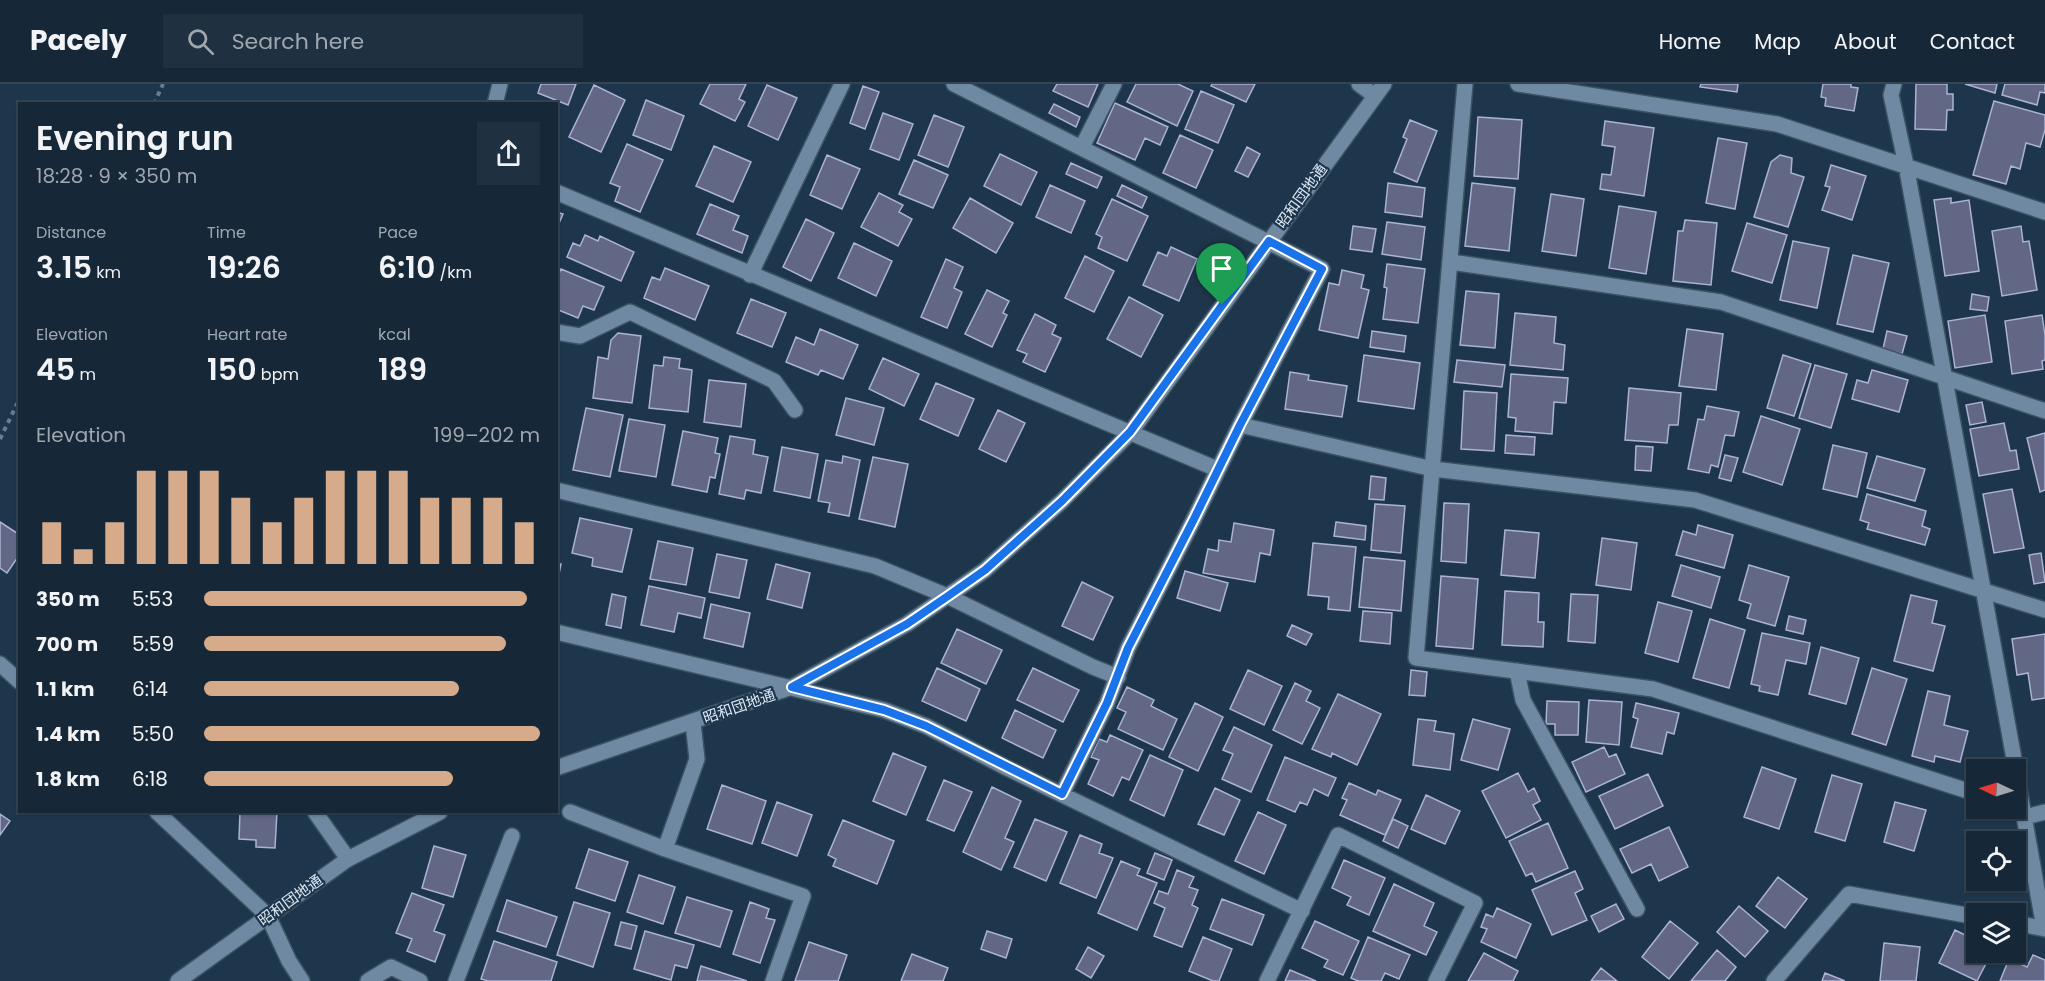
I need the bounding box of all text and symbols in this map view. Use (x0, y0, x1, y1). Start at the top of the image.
search box (163, 14, 583, 68)
text: Pacely (30, 21, 127, 60)
icon: search (184, 25, 217, 58)
text: Search here (232, 26, 364, 57)
text: Home (1659, 27, 1721, 56)
text: Map (1754, 27, 1801, 56)
text: About (1834, 27, 1897, 56)
text: Contact (1930, 27, 2015, 56)
text: Evening run (36, 115, 234, 162)
button: share (477, 122, 540, 185)
street label: 昭和団地通 (1270, 159, 1332, 233)
text: 18:28 · 9 × 350 m (36, 162, 197, 190)
text: Distance (36, 221, 106, 244)
text: Time (207, 221, 246, 244)
text: Pace (378, 221, 418, 244)
pin (1196, 243, 1247, 305)
text: 3.15 (36, 246, 92, 289)
text: 19:26 (207, 246, 281, 289)
text: 6:10 (378, 246, 435, 289)
icon: arrive (1205, 252, 1238, 285)
text: km (92, 261, 121, 284)
text: /km (435, 261, 472, 284)
text: Elevation (36, 323, 108, 346)
text: Heart rate (207, 323, 287, 346)
text: kcal (378, 323, 411, 346)
text: 45 (36, 348, 75, 391)
text: 150 (207, 348, 257, 391)
text: 189 (378, 348, 427, 391)
text: m (75, 363, 96, 386)
text: bpm (257, 363, 299, 386)
text: Elevation (36, 421, 126, 449)
text: 199–202 m (433, 421, 540, 449)
text: 350 m (36, 585, 100, 613)
text: 5:53 (132, 585, 173, 613)
text: 700 m (36, 630, 98, 658)
text: 5:59 (132, 630, 174, 658)
text: 1.1 km (36, 675, 94, 703)
text: 6:14 (132, 675, 168, 703)
street label: 昭和団地通 (700, 684, 778, 728)
text: 1.4 km (36, 720, 100, 748)
text: 5:50 (132, 720, 174, 748)
north arrow (1966, 759, 2026, 819)
map controls (1966, 759, 2026, 963)
text: 1.8 km (36, 765, 100, 793)
text: 6:18 (132, 765, 168, 793)
button: locate (1966, 831, 2026, 891)
street label: 昭和団地通 (253, 869, 327, 931)
button: layers (1966, 903, 2026, 963)

